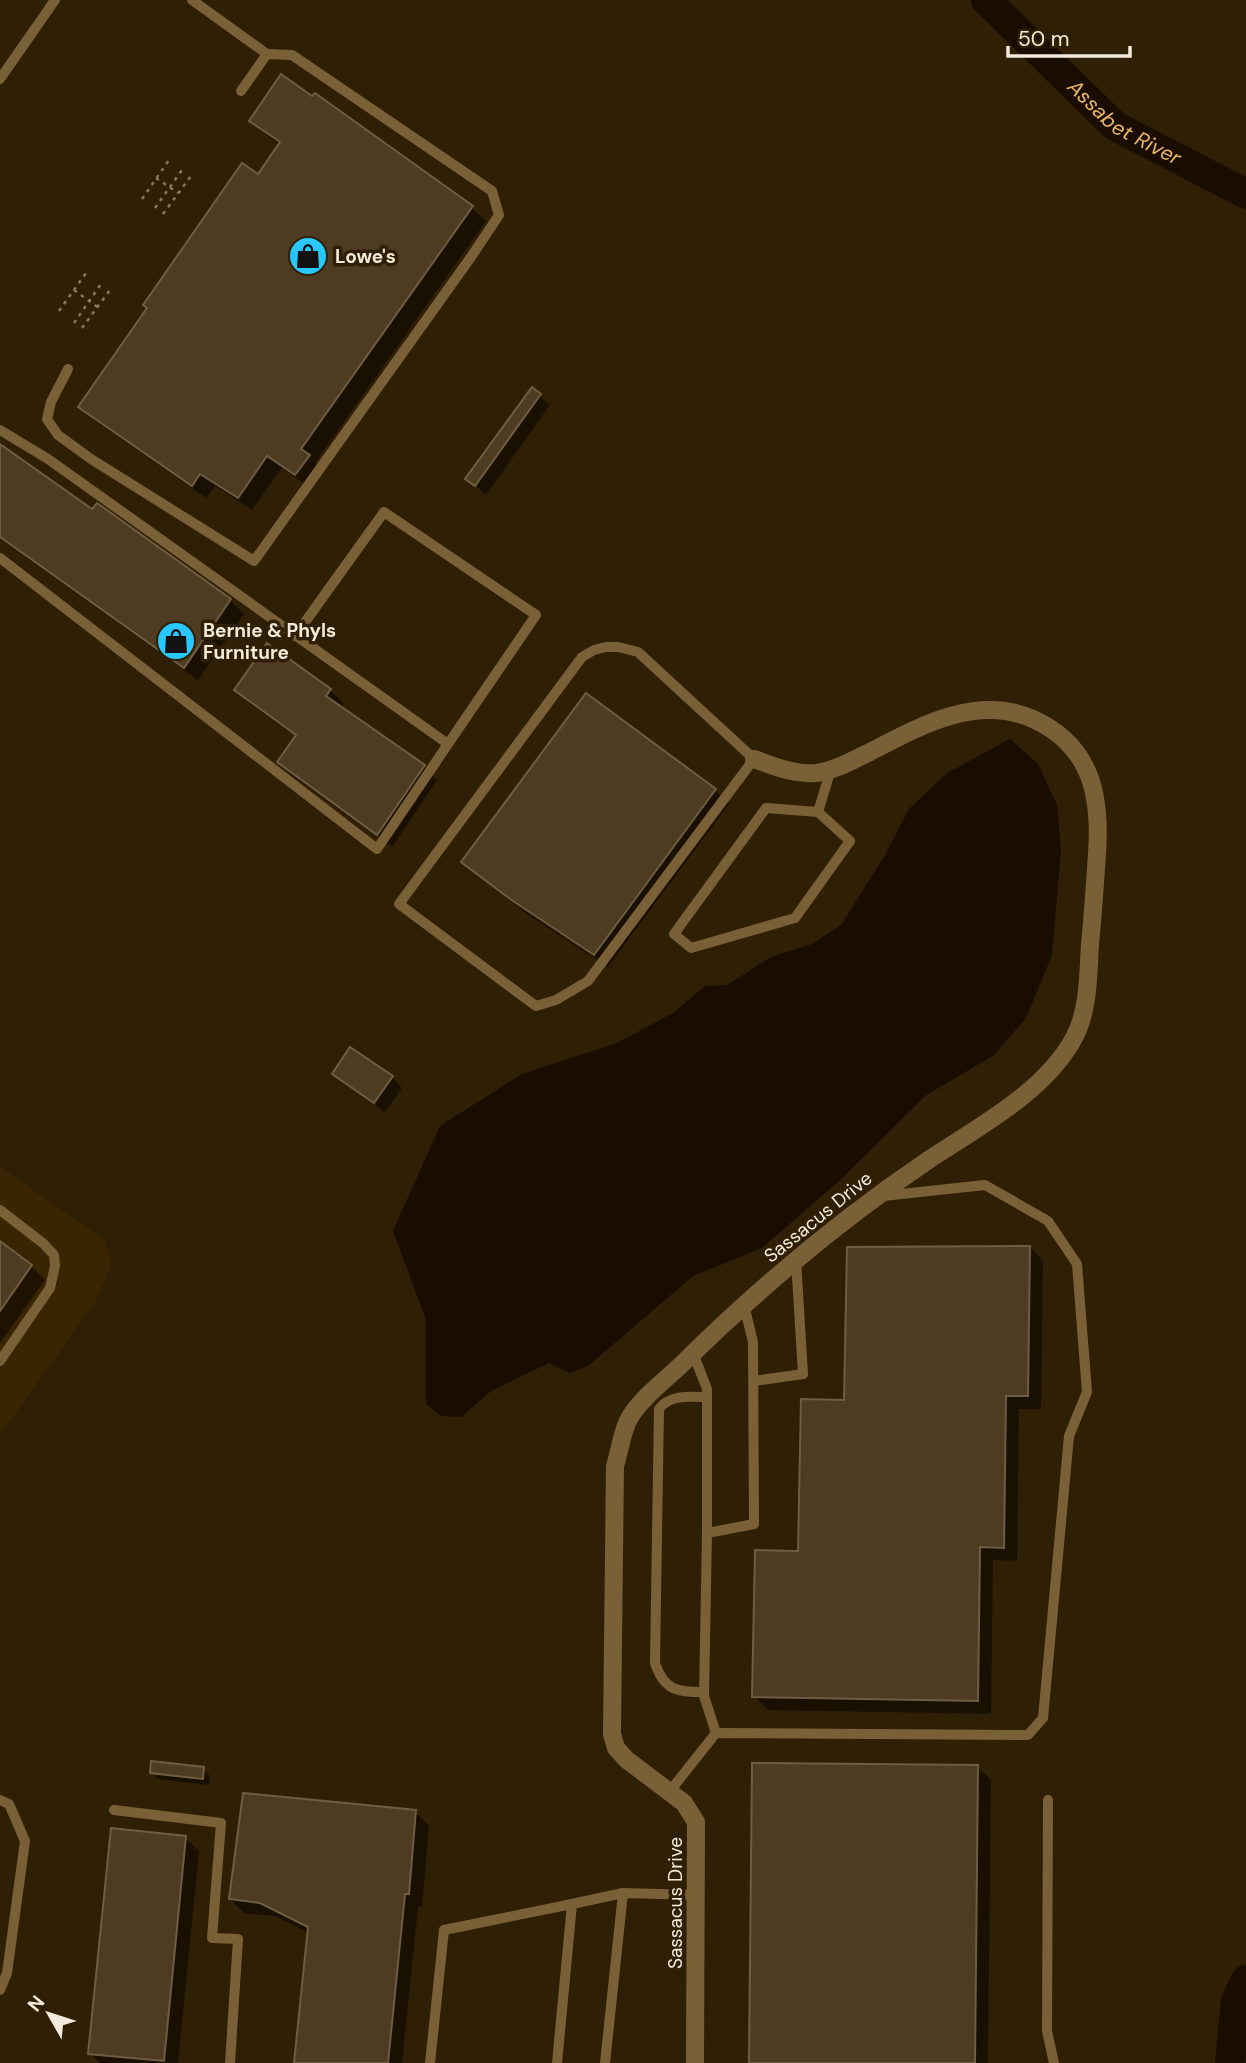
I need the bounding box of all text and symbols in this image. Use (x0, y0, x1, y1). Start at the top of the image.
scale bar (1008, 14, 1130, 58)
text: 50 m (1018, 25, 1069, 53)
water label: Assabet River (1061, 72, 1187, 172)
shop icon: Lowe's (287, 235, 329, 277)
place label: Lowe's (335, 244, 396, 269)
place label: Bernie & Phyls Furniture (203, 618, 336, 665)
shop icon: Bernie & Phyls Furniture (155, 620, 197, 662)
street label: Sassacus Drive (759, 1166, 877, 1268)
street label: Sassacus Drive (663, 1837, 688, 1969)
north arrow (14, 1979, 84, 2049)
text: N (22, 1990, 50, 2017)

